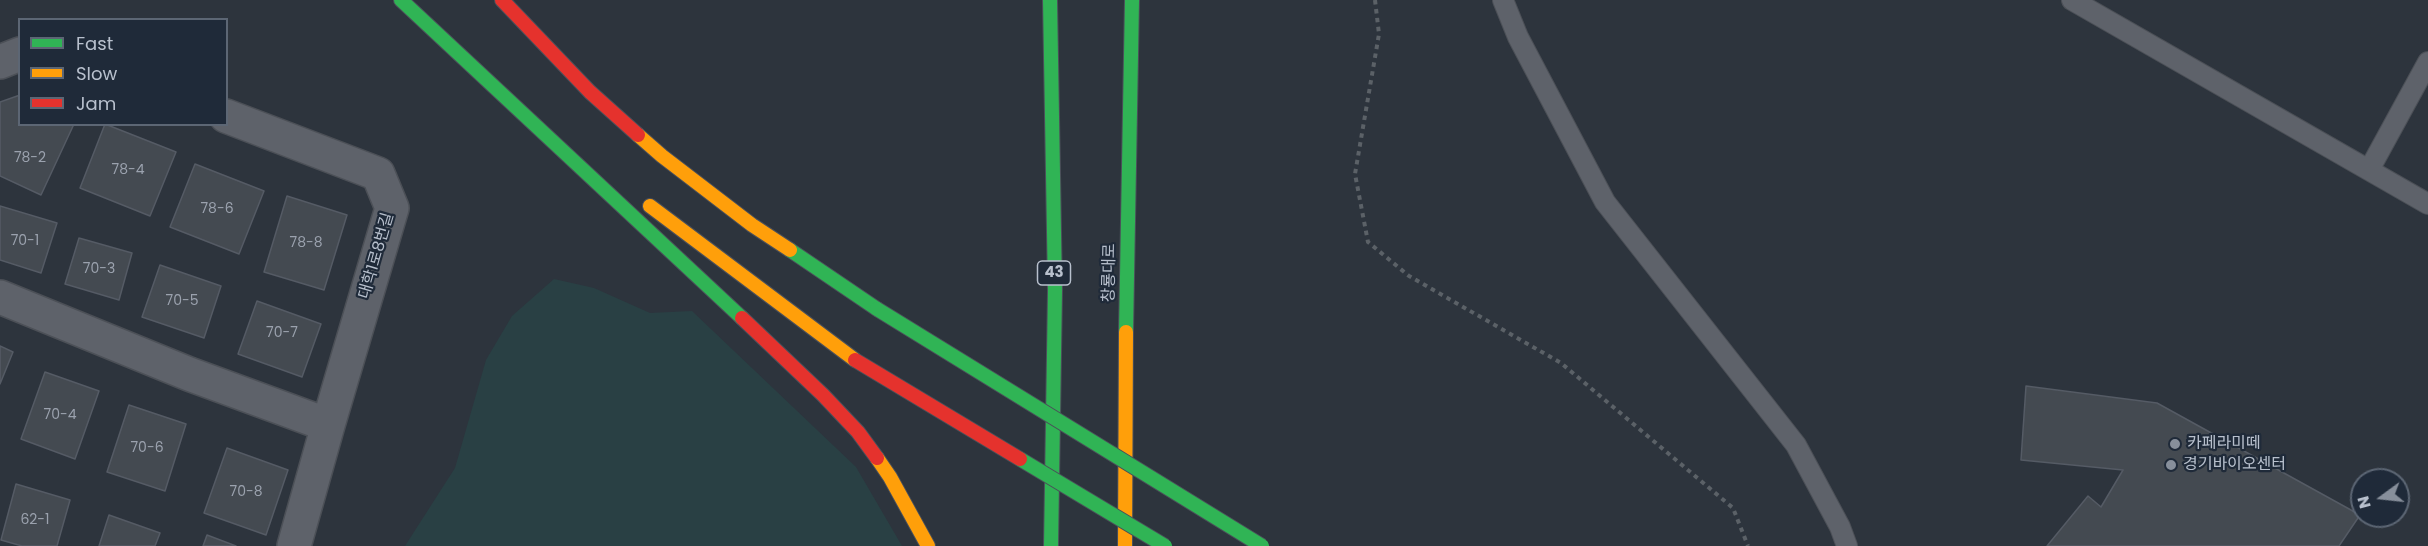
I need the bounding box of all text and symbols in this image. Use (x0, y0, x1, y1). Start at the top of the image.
legend (18, 18, 228, 126)
text: Fast (76, 31, 113, 56)
text: Slow (76, 61, 117, 86)
text: Jam (76, 91, 116, 116)
house number: 78-2 (14, 150, 46, 166)
house number: 78-4 (112, 162, 144, 178)
house number: 78-6 (200, 201, 234, 217)
street label: 대학1로8번길 (356, 211, 398, 301)
house number: 70-1 (11, 233, 39, 249)
house number: 78-8 (289, 235, 323, 251)
street label: 창룡대로 (1100, 243, 1120, 303)
house number: 70-3 (83, 261, 115, 277)
road number: 43 (1038, 261, 1070, 285)
house number: 70-5 (166, 293, 198, 309)
house number: 70-7 (266, 325, 298, 341)
house number: 70-4 (44, 407, 76, 423)
place label: 카페라미떼 (2187, 434, 2261, 454)
marker: 카페라미떼 (2168, 437, 2182, 451)
house number: 70-6 (130, 440, 164, 456)
place label: 경기바이오센터 (2183, 455, 2286, 475)
marker: 경기바이오센터 (2164, 458, 2178, 472)
north arrow (2350, 468, 2410, 528)
house number: 70-8 (230, 484, 262, 500)
text: N (2351, 493, 2377, 511)
house number: 62-1 (20, 512, 50, 528)

